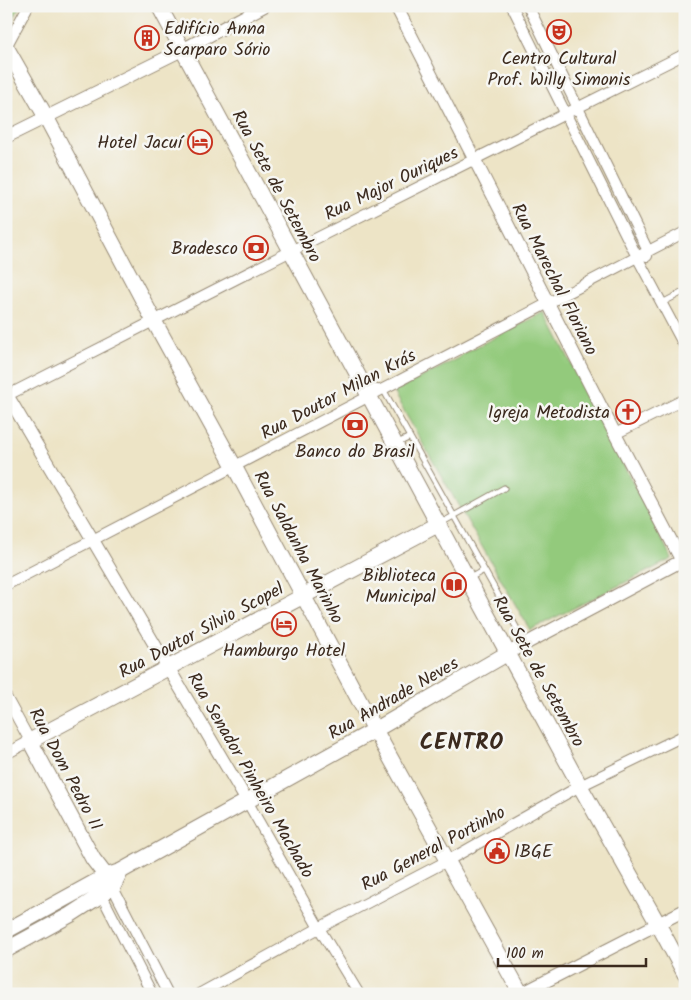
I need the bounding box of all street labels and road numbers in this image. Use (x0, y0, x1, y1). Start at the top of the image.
street label: Rua Sete de Setembro (223, 105, 328, 268)
street label: Rua Major Ouriques (320, 139, 464, 229)
street label: Rua Marechal Floriano (503, 198, 605, 361)
street label: Rua Doutor Milan Krás (256, 342, 422, 449)
street label: Rua Saldanha Marinho (245, 466, 350, 630)
street label: Rua Doutor Silvio Scopel (114, 575, 290, 687)
street label: Rua Sete de Setembro (484, 590, 592, 753)
street label: Rua Andrade Neves (323, 650, 465, 749)
street label: Rua Senador Pinheiro Machado (179, 667, 321, 884)
street label: Rua Dom Pedro II (20, 703, 109, 836)
street label: Rua General Portinho (356, 799, 511, 900)

